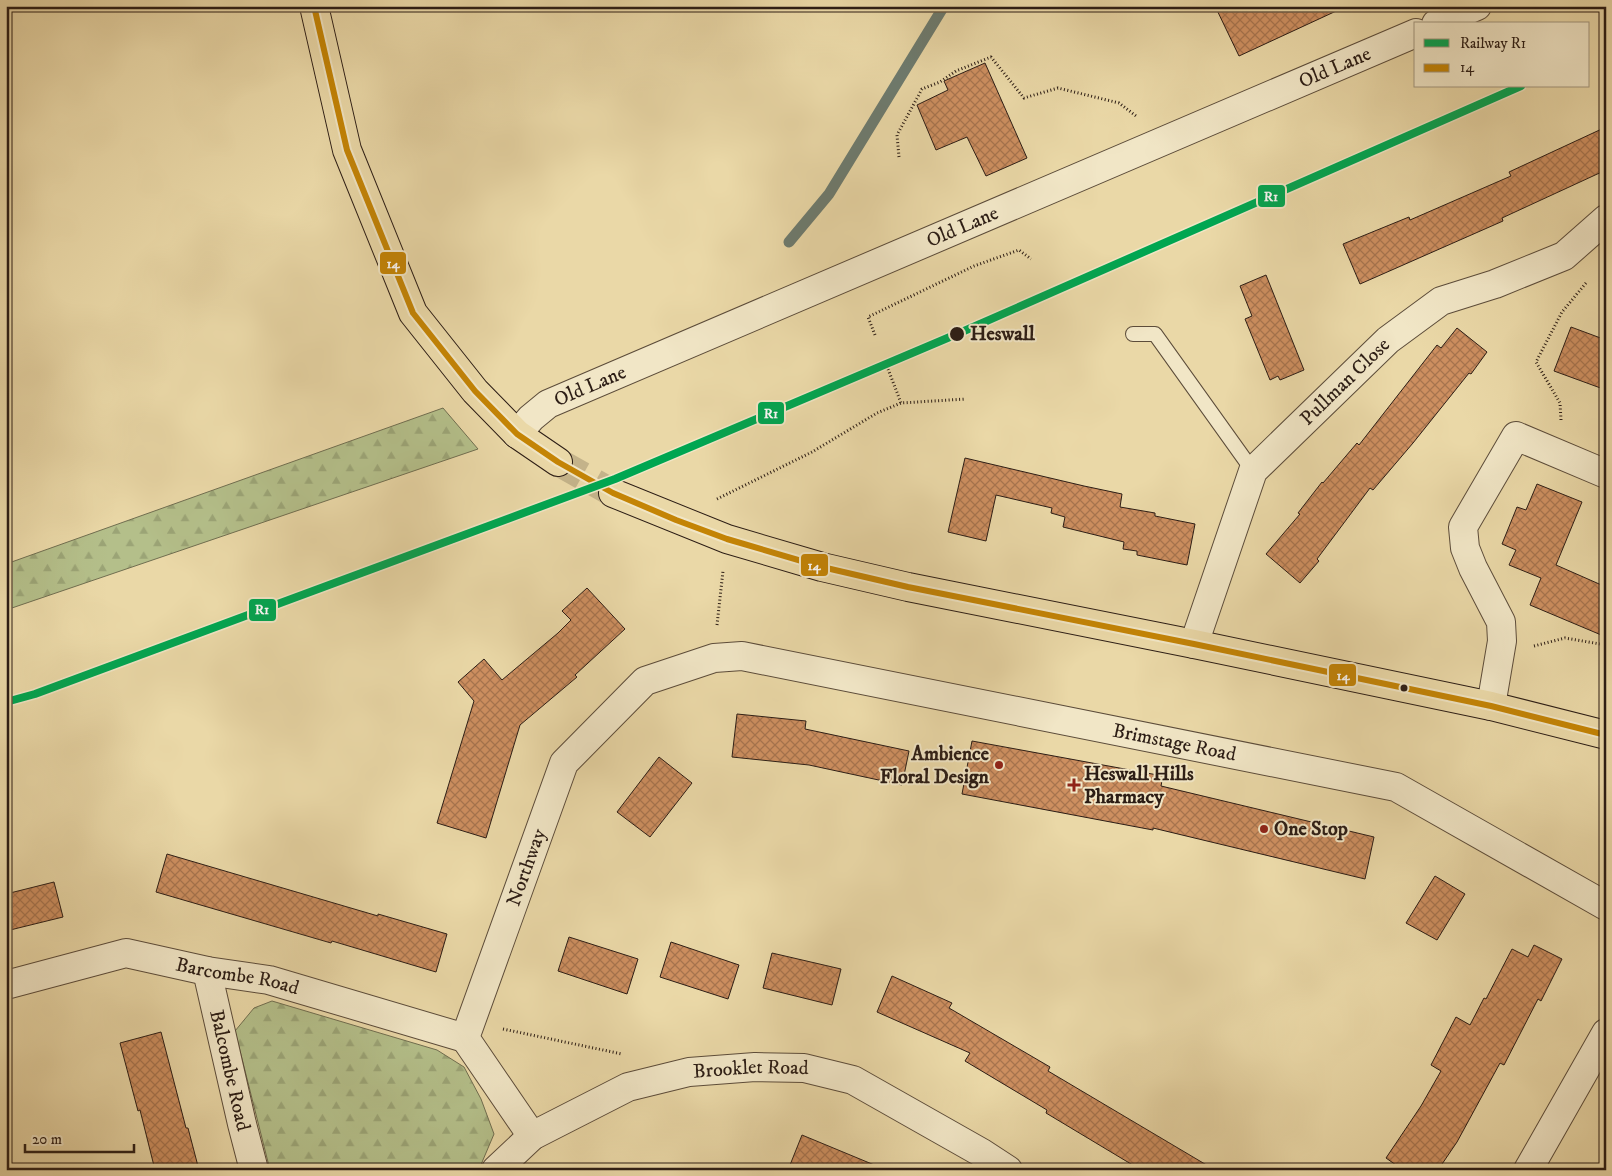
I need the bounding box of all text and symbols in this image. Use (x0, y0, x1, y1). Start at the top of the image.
legend (1414, 22, 1590, 88)
text: Railway R1 (1460, 34, 1526, 53)
street label: Old Lane (1295, 41, 1375, 94)
text: 14 (1460, 58, 1475, 77)
line badge: R1 (1257, 184, 1286, 208)
text: R1 (1264, 188, 1278, 206)
street label: Old Lane (923, 200, 1002, 253)
line badge: 14 (379, 251, 407, 275)
text: 14 (386, 255, 401, 273)
place label: Heswall (970, 322, 1036, 347)
marker: Heswall (948, 325, 966, 343)
street label: Pullman Close (1295, 332, 1395, 431)
street label: Old Lane (550, 360, 630, 412)
line badge: R1 (757, 401, 785, 425)
text: R1 (764, 405, 778, 423)
line badge: 14 (800, 553, 829, 577)
text: 14 (807, 557, 822, 575)
line badge: R1 (248, 598, 277, 622)
text: R1 (255, 601, 269, 619)
line badge: 14 (1328, 663, 1357, 687)
text: 14 (1336, 667, 1351, 685)
unlabelled marker (1399, 683, 1409, 693)
street label: Brimstage Road (1110, 718, 1238, 767)
place label: Ambience Floral Design (880, 742, 990, 790)
marker: Ambience Floral Design (993, 759, 1005, 771)
place label: Heswall Hills Pharmacy (1084, 762, 1194, 810)
marker: Heswall Hills Pharmacy (1068, 779, 1080, 791)
place label: One Stop (1274, 817, 1348, 842)
marker: One Stop (1258, 823, 1270, 835)
street label: Northway (501, 825, 552, 910)
street label: Barcombe Road (173, 952, 302, 1001)
street label: Balcombe Road (204, 1007, 256, 1134)
street label: Brooklet Road (692, 1054, 809, 1084)
scale bar (25, 1121, 134, 1153)
text: 20 m (32, 1130, 62, 1149)

